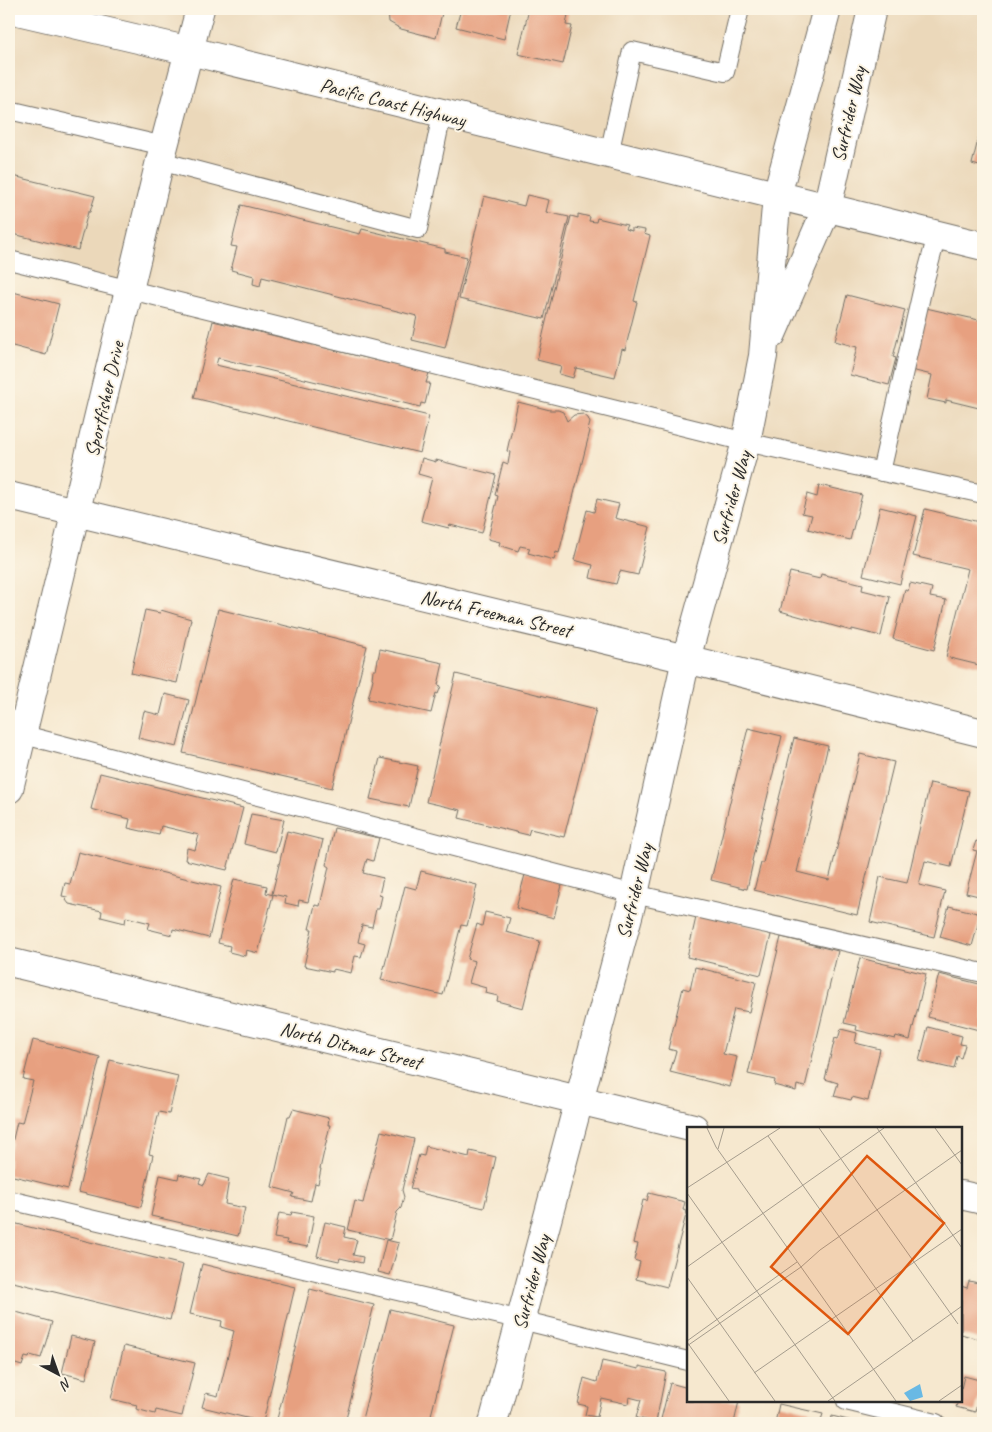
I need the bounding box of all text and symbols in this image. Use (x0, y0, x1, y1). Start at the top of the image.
street label: Surfrider Way (825, 62, 872, 164)
street label: Pacific Coast Highway (317, 72, 469, 133)
street label: Sportfisher Drive (79, 338, 130, 459)
street label: Surfrider Way (706, 446, 757, 548)
street label: North Freeman Street (418, 584, 577, 644)
street label: Surfrider Way (611, 839, 659, 941)
street label: North Ditmar Street (278, 1016, 427, 1076)
inset map (687, 1127, 962, 1402)
street label: Surfrider Way (507, 1230, 557, 1332)
north arrow (32, 1350, 82, 1400)
text: N (56, 1374, 75, 1394)

